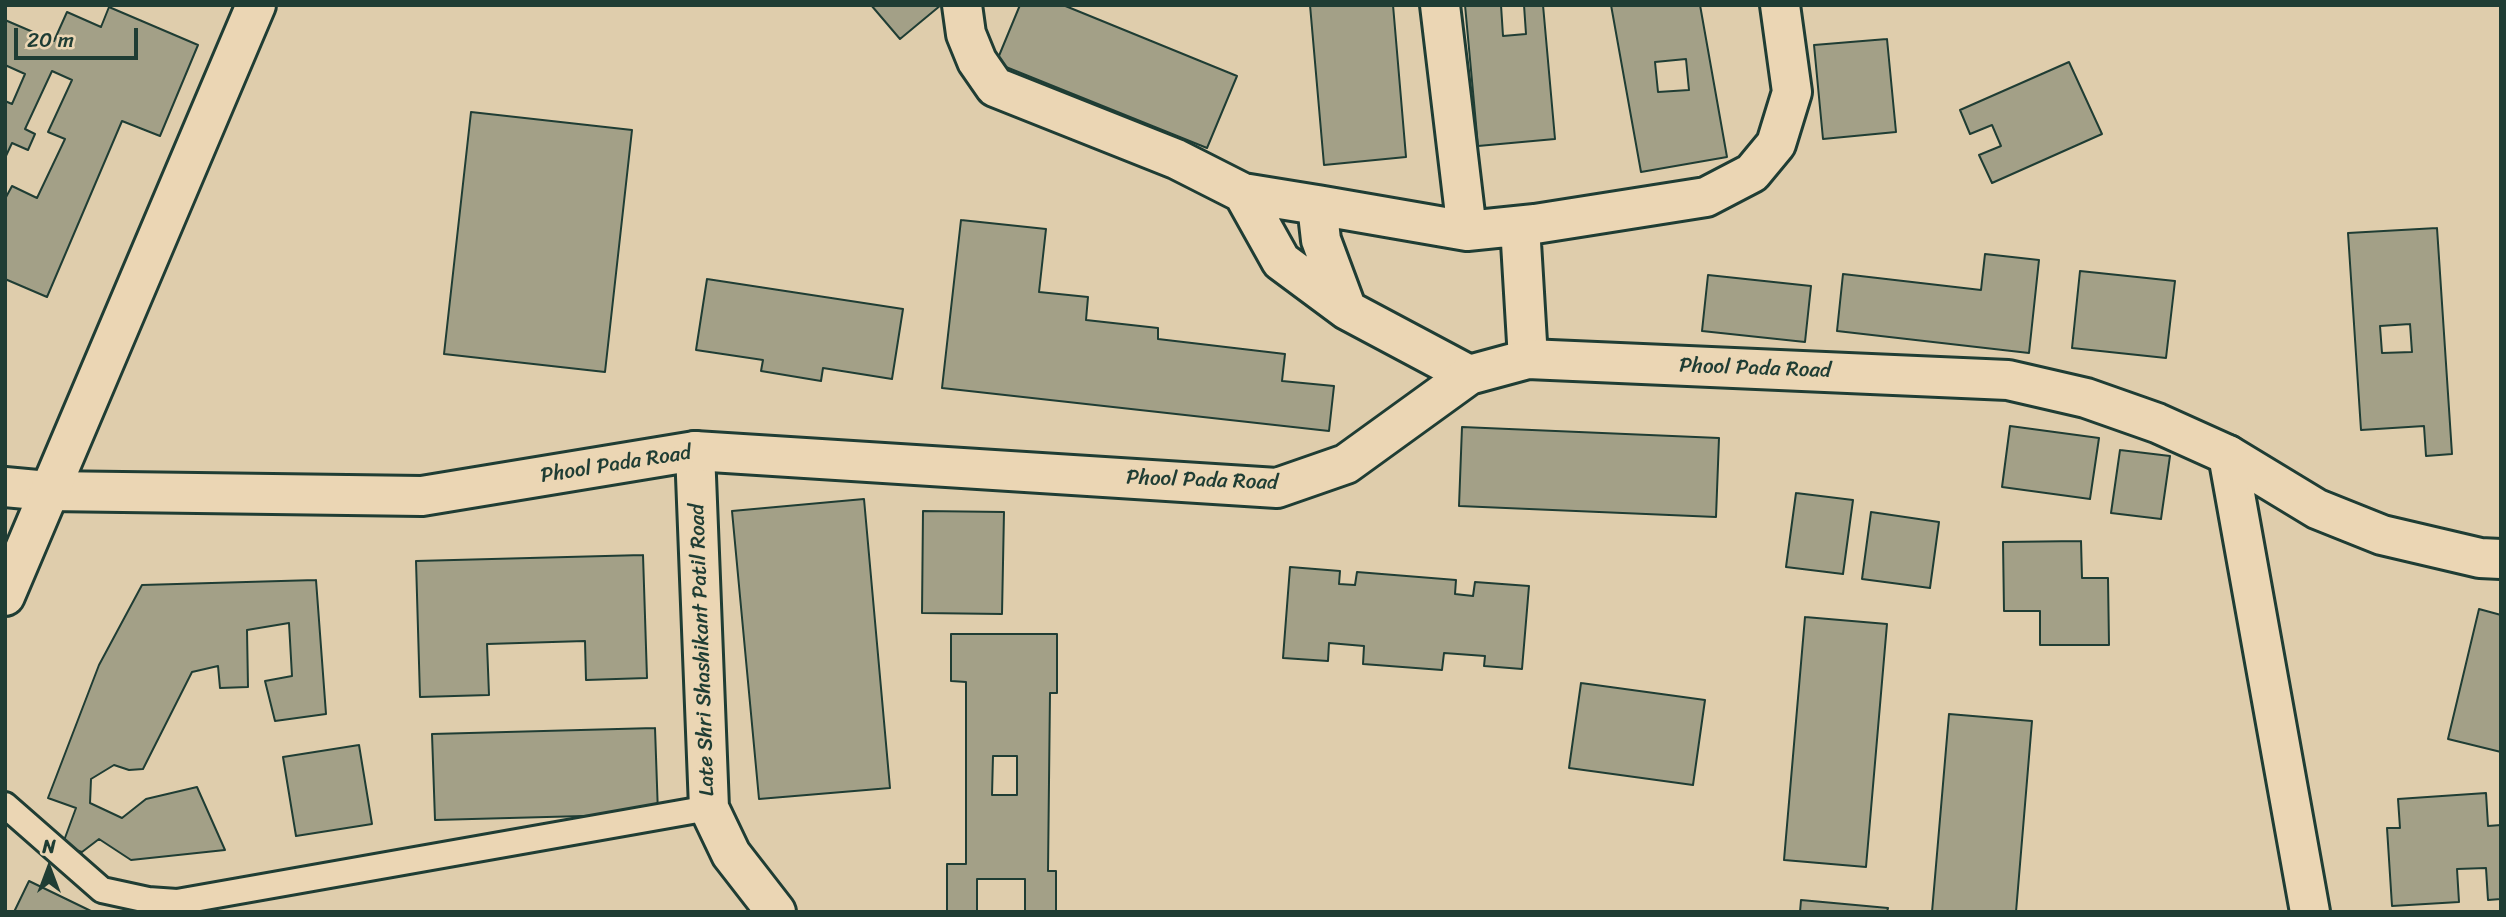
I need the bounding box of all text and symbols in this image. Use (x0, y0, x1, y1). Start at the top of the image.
scale bar (18, 14, 142, 58)
text: 20 m (27, 21, 74, 59)
street label: Phool Pada Road (1679, 354, 1831, 384)
street label: Phool Pada Road (539, 441, 693, 489)
street label: Phool Pada Road (1126, 466, 1278, 496)
street label: Late Shri Shashikant Patil Road (685, 503, 721, 797)
text: N (42, 830, 56, 863)
north arrow (14, 833, 84, 903)

